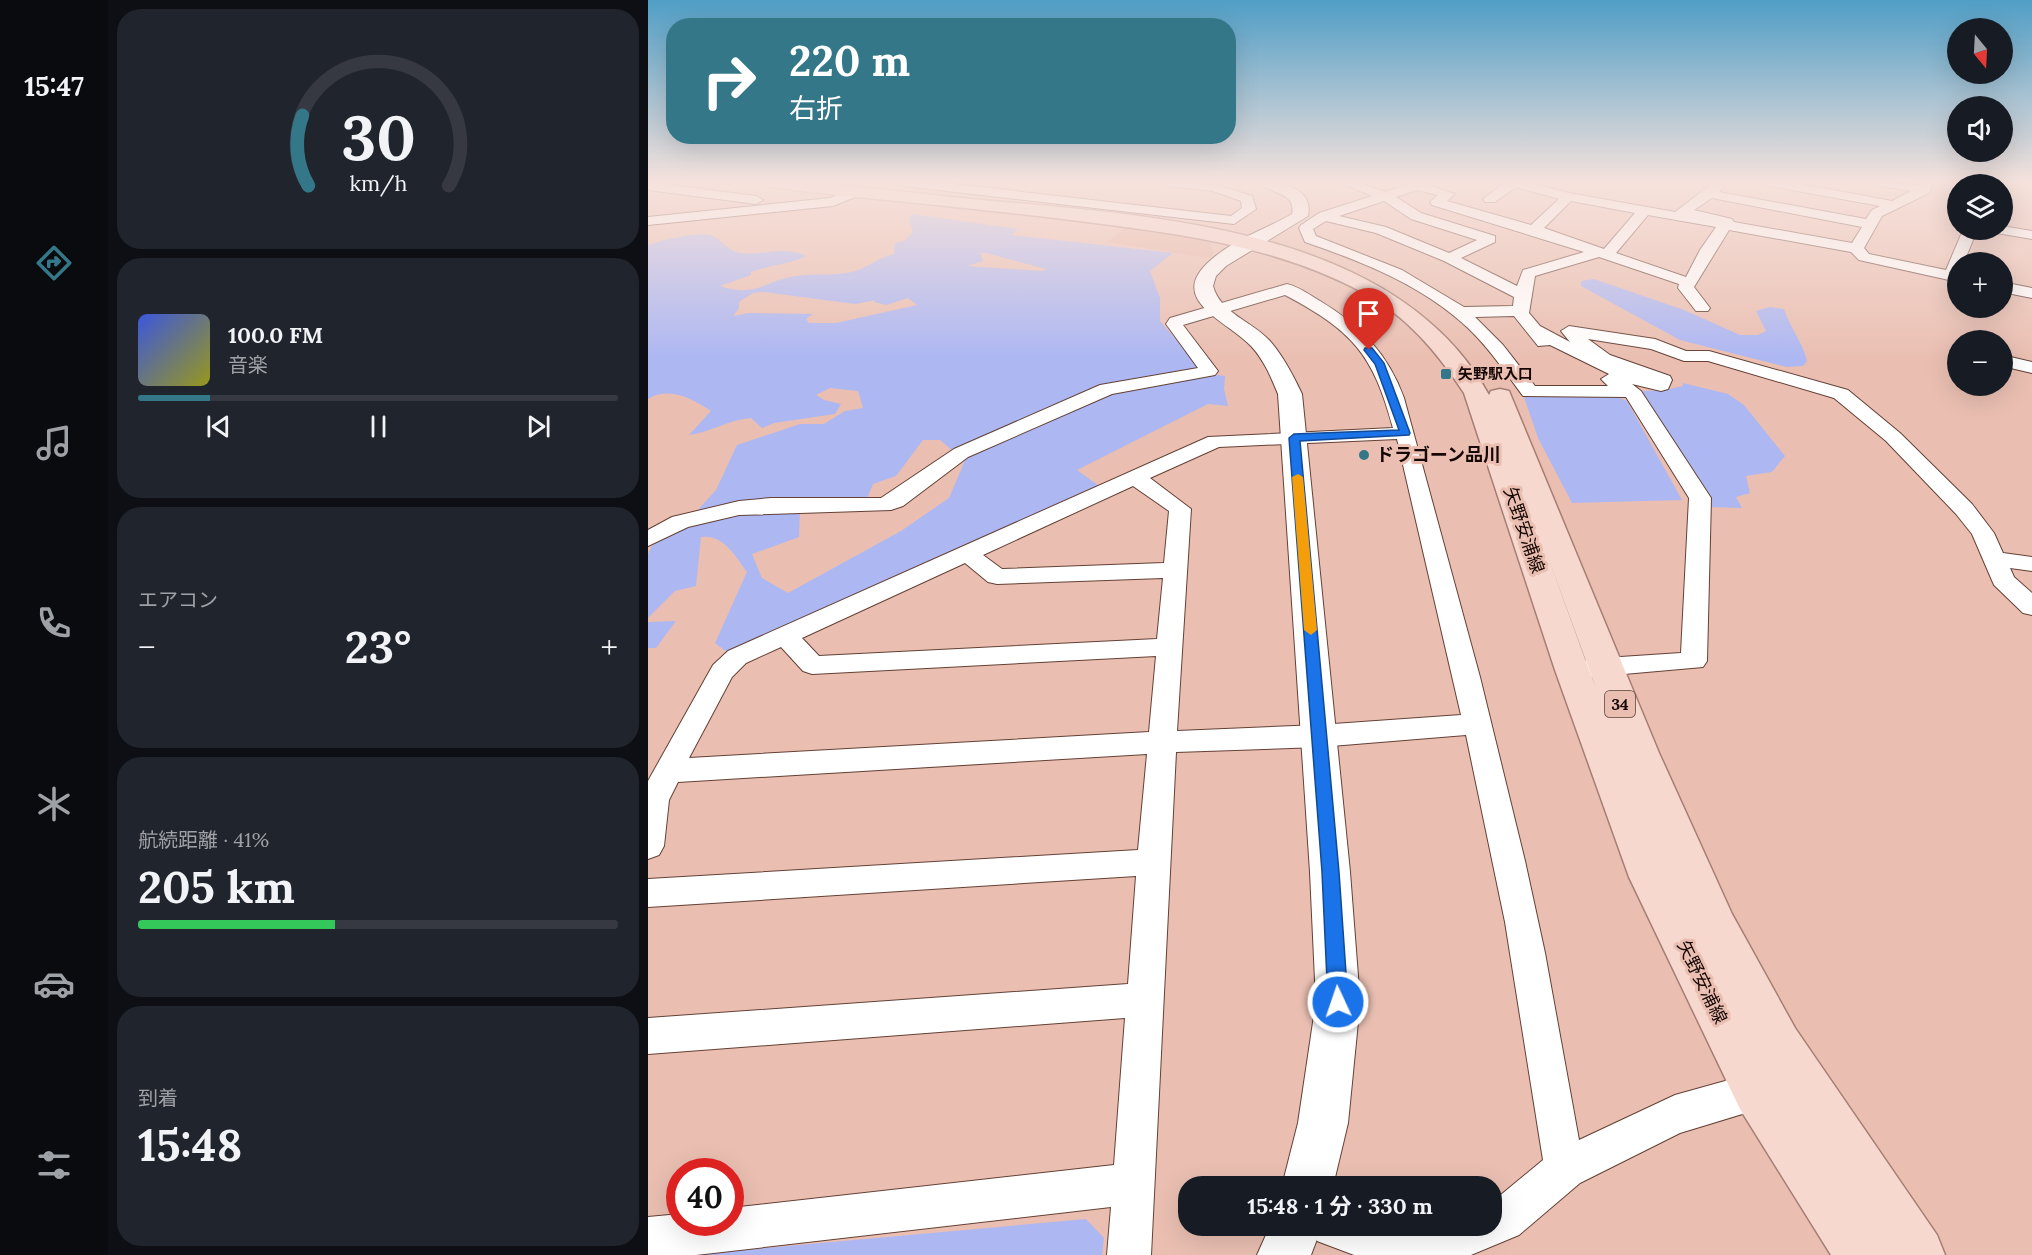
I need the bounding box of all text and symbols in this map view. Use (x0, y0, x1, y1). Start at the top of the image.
north arrow (1947, 18, 2013, 84)
map controls (1947, 18, 2013, 396)
text: 220 m (789, 34, 910, 88)
icon: right (690, 42, 768, 120)
text: 15:47 (24, 69, 84, 103)
text: 右折 (789, 91, 843, 125)
button: sound (1947, 96, 2013, 162)
text: 30 (341, 97, 415, 177)
text: km/h (349, 169, 407, 197)
button: layers (1947, 174, 2013, 240)
icon: directions (33, 242, 75, 284)
button: + (1947, 252, 2013, 318)
pin (1343, 288, 1394, 350)
icon: arrive (1352, 297, 1385, 330)
text: 100.0 FM (228, 321, 323, 349)
button: − (1947, 330, 2013, 396)
text: 音楽 (228, 352, 268, 377)
place label: 矢野駅入口 (1458, 364, 1533, 383)
marker: 矢野駅入口 (1439, 367, 1453, 381)
icon: previous (202, 410, 235, 443)
icon: pause (362, 410, 395, 443)
icon: next (522, 410, 555, 443)
icon: music (33, 422, 75, 464)
place label: ドラゴーン品川 (1376, 443, 1501, 466)
marker: ドラゴーン品川 (1357, 448, 1371, 462)
street label: 矢野安浦線 (1499, 484, 1550, 576)
text: エアコン (138, 587, 218, 612)
icon: phone (33, 602, 75, 644)
text: 23° (345, 618, 411, 675)
text: − (138, 626, 156, 668)
text: + (600, 626, 618, 668)
road number: 34 (1605, 691, 1635, 717)
icon: climate (33, 783, 75, 825)
text: 航続距離 · 41% (138, 827, 269, 852)
text: 205 km (138, 858, 295, 915)
street label: 矢野安浦線 (1672, 936, 1733, 1027)
icon: car (33, 963, 75, 1005)
position arrow (1306, 970, 1370, 1034)
text: 到着 (138, 1085, 178, 1110)
text: 15:48 (138, 1116, 242, 1173)
icon: filters (33, 1144, 75, 1186)
speed limit sign: 40 (666, 1158, 744, 1236)
text: 15:48 · 1 分 · 330 m (1247, 1192, 1433, 1220)

